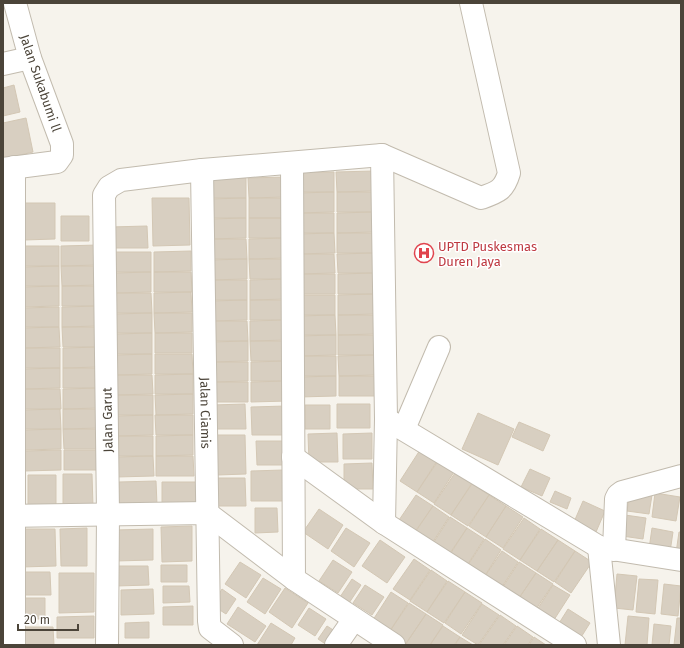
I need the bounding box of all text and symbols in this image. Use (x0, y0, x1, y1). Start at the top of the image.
street label: Jalan Sukabumi ll (17, 32, 64, 134)
place label: UPTD Puskesmas Duren Jaya (438, 239, 537, 269)
hospital icon: UPTD Puskesmas Duren Jaya (413, 242, 435, 264)
street label: Jalan Ciamis (197, 377, 213, 449)
street label: Jalan Garut (99, 387, 116, 453)
scale bar (18, 606, 78, 632)
text: 20 m (24, 613, 50, 627)

